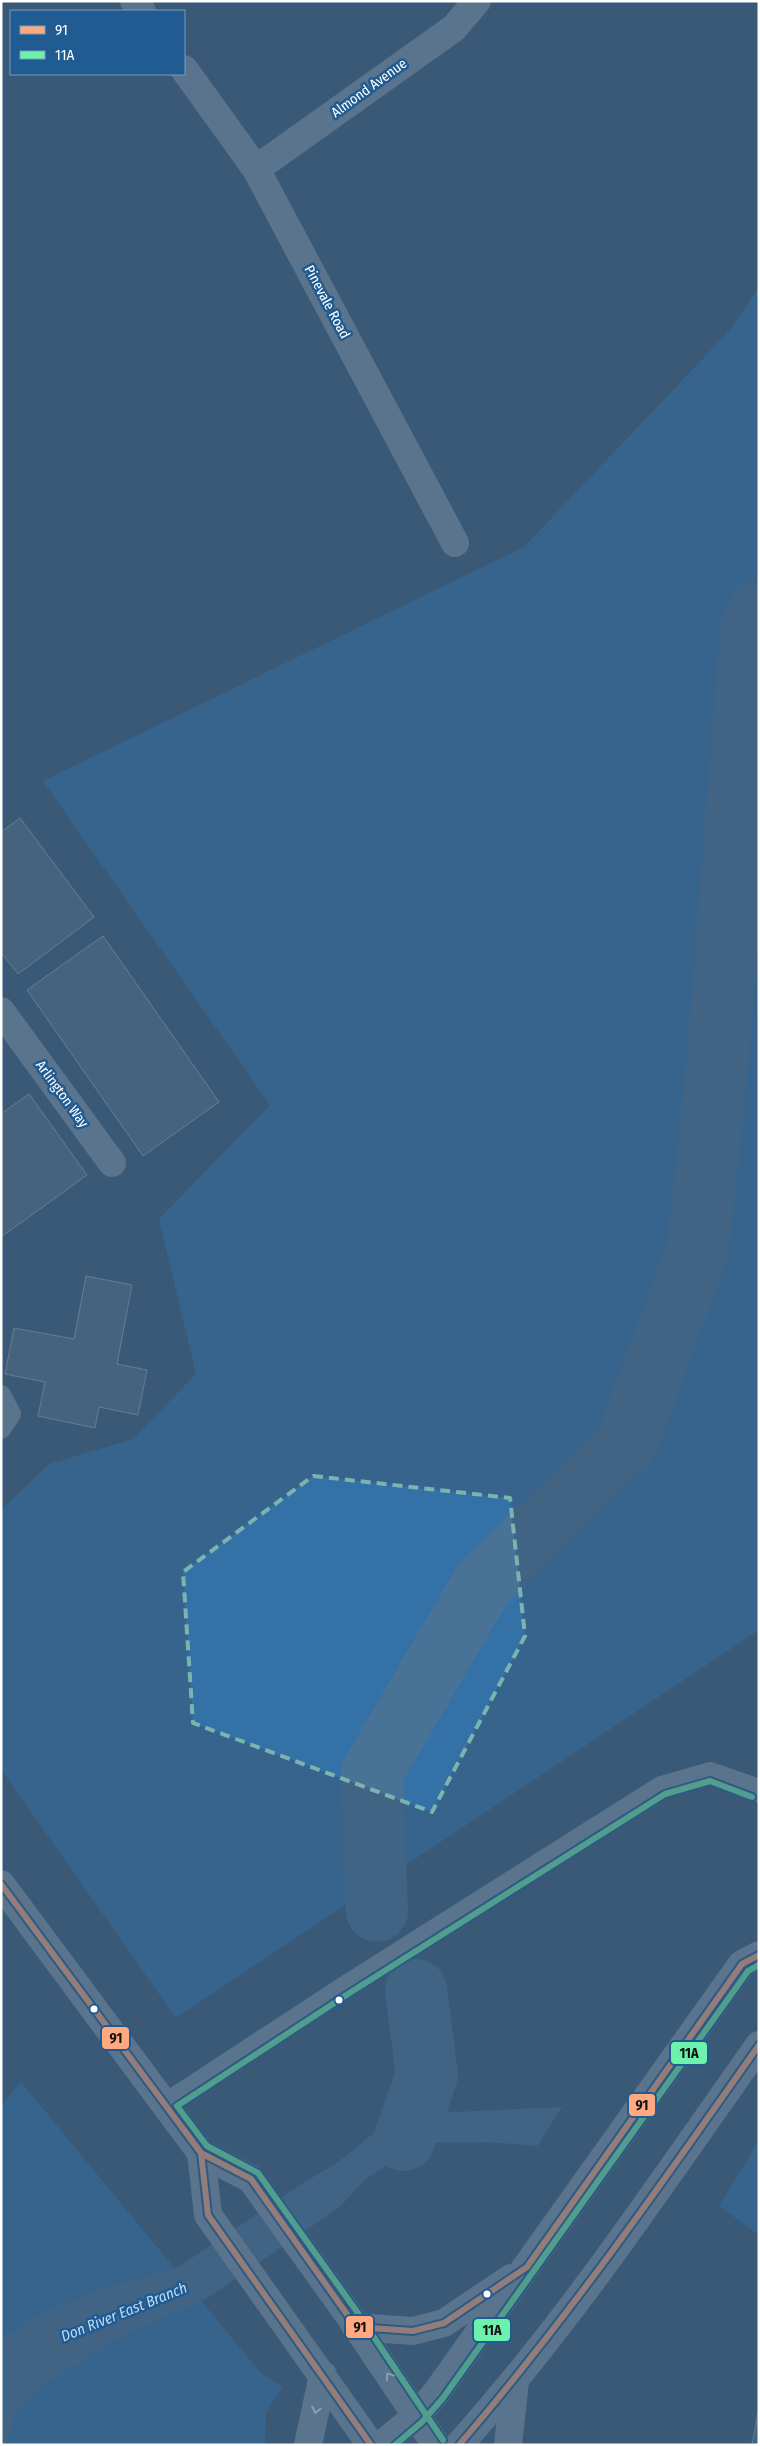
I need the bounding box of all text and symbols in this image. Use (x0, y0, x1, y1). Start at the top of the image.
legend (10, 10, 185, 75)
text: 91 (55, 21, 68, 39)
text: 11A (55, 46, 74, 64)
street label: Almond Avenue (328, 55, 410, 121)
street label: Pinevale Road (301, 262, 353, 342)
street label: Arlington Way (32, 1057, 92, 1131)
unlabelled marker (334, 1995, 344, 2005)
unlabelled marker (89, 2004, 99, 2014)
line badge: 91 (101, 2026, 130, 2050)
text: 91 (110, 2030, 122, 2047)
line badge: 11A (670, 2041, 708, 2065)
text: 11A (679, 2045, 699, 2062)
line badge: 91 (628, 2093, 656, 2117)
text: 91 (636, 2097, 648, 2114)
water label: Don River East Branch (58, 2278, 190, 2346)
unlabelled marker (482, 2289, 492, 2299)
line badge: 91 (345, 2315, 374, 2339)
line badge: 11A (473, 2318, 511, 2342)
text: 91 (354, 2319, 366, 2336)
text: 11A (482, 2322, 502, 2339)
one-way arrow (386, 2372, 395, 2381)
one-way arrow (311, 2406, 322, 2414)

